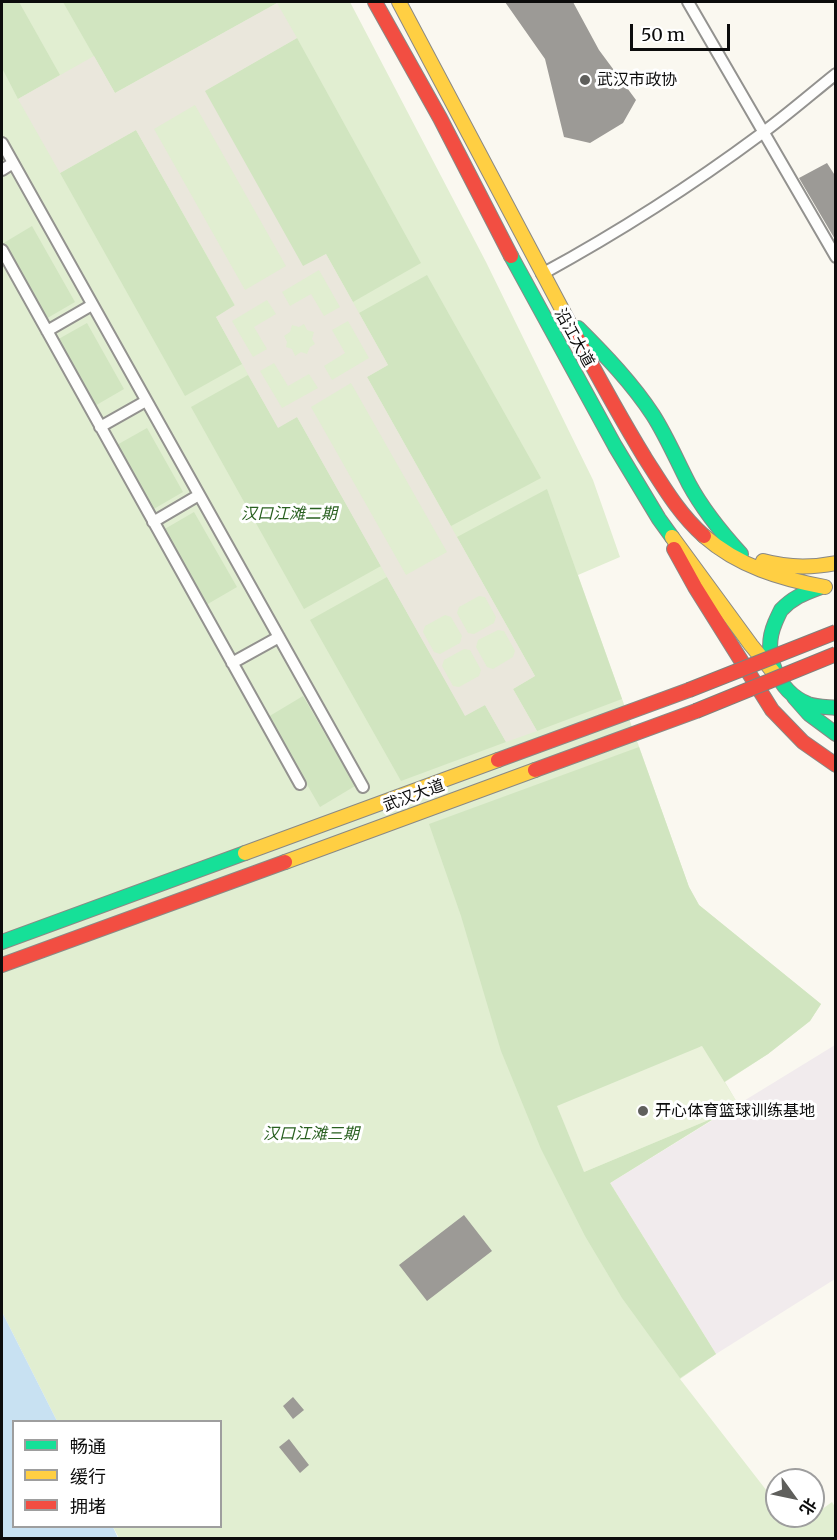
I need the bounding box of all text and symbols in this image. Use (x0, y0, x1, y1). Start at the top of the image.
scale bar (633, 12, 734, 50)
text: 50 m (641, 23, 685, 46)
place label: 武汉市政协 (597, 70, 677, 90)
marker: 武汉市政协 (578, 73, 592, 87)
street label: 沿江大道 (550, 305, 598, 371)
park label: 汉口江滩二期 (241, 504, 337, 524)
street label: 武汉大道 (381, 776, 447, 816)
place label: 开心体育篮球训练基地 (655, 1101, 815, 1121)
marker: 开心体育篮球训练基地 (636, 1104, 650, 1118)
park label: 汉口江滩三期 (263, 1124, 359, 1144)
legend (12, 1420, 222, 1528)
text: 畅通 (70, 1435, 106, 1458)
text: 缓行 (70, 1465, 106, 1488)
north arrow (765, 1468, 825, 1528)
text: 拥堵 (70, 1495, 106, 1518)
text: 北 (796, 1495, 821, 1519)

